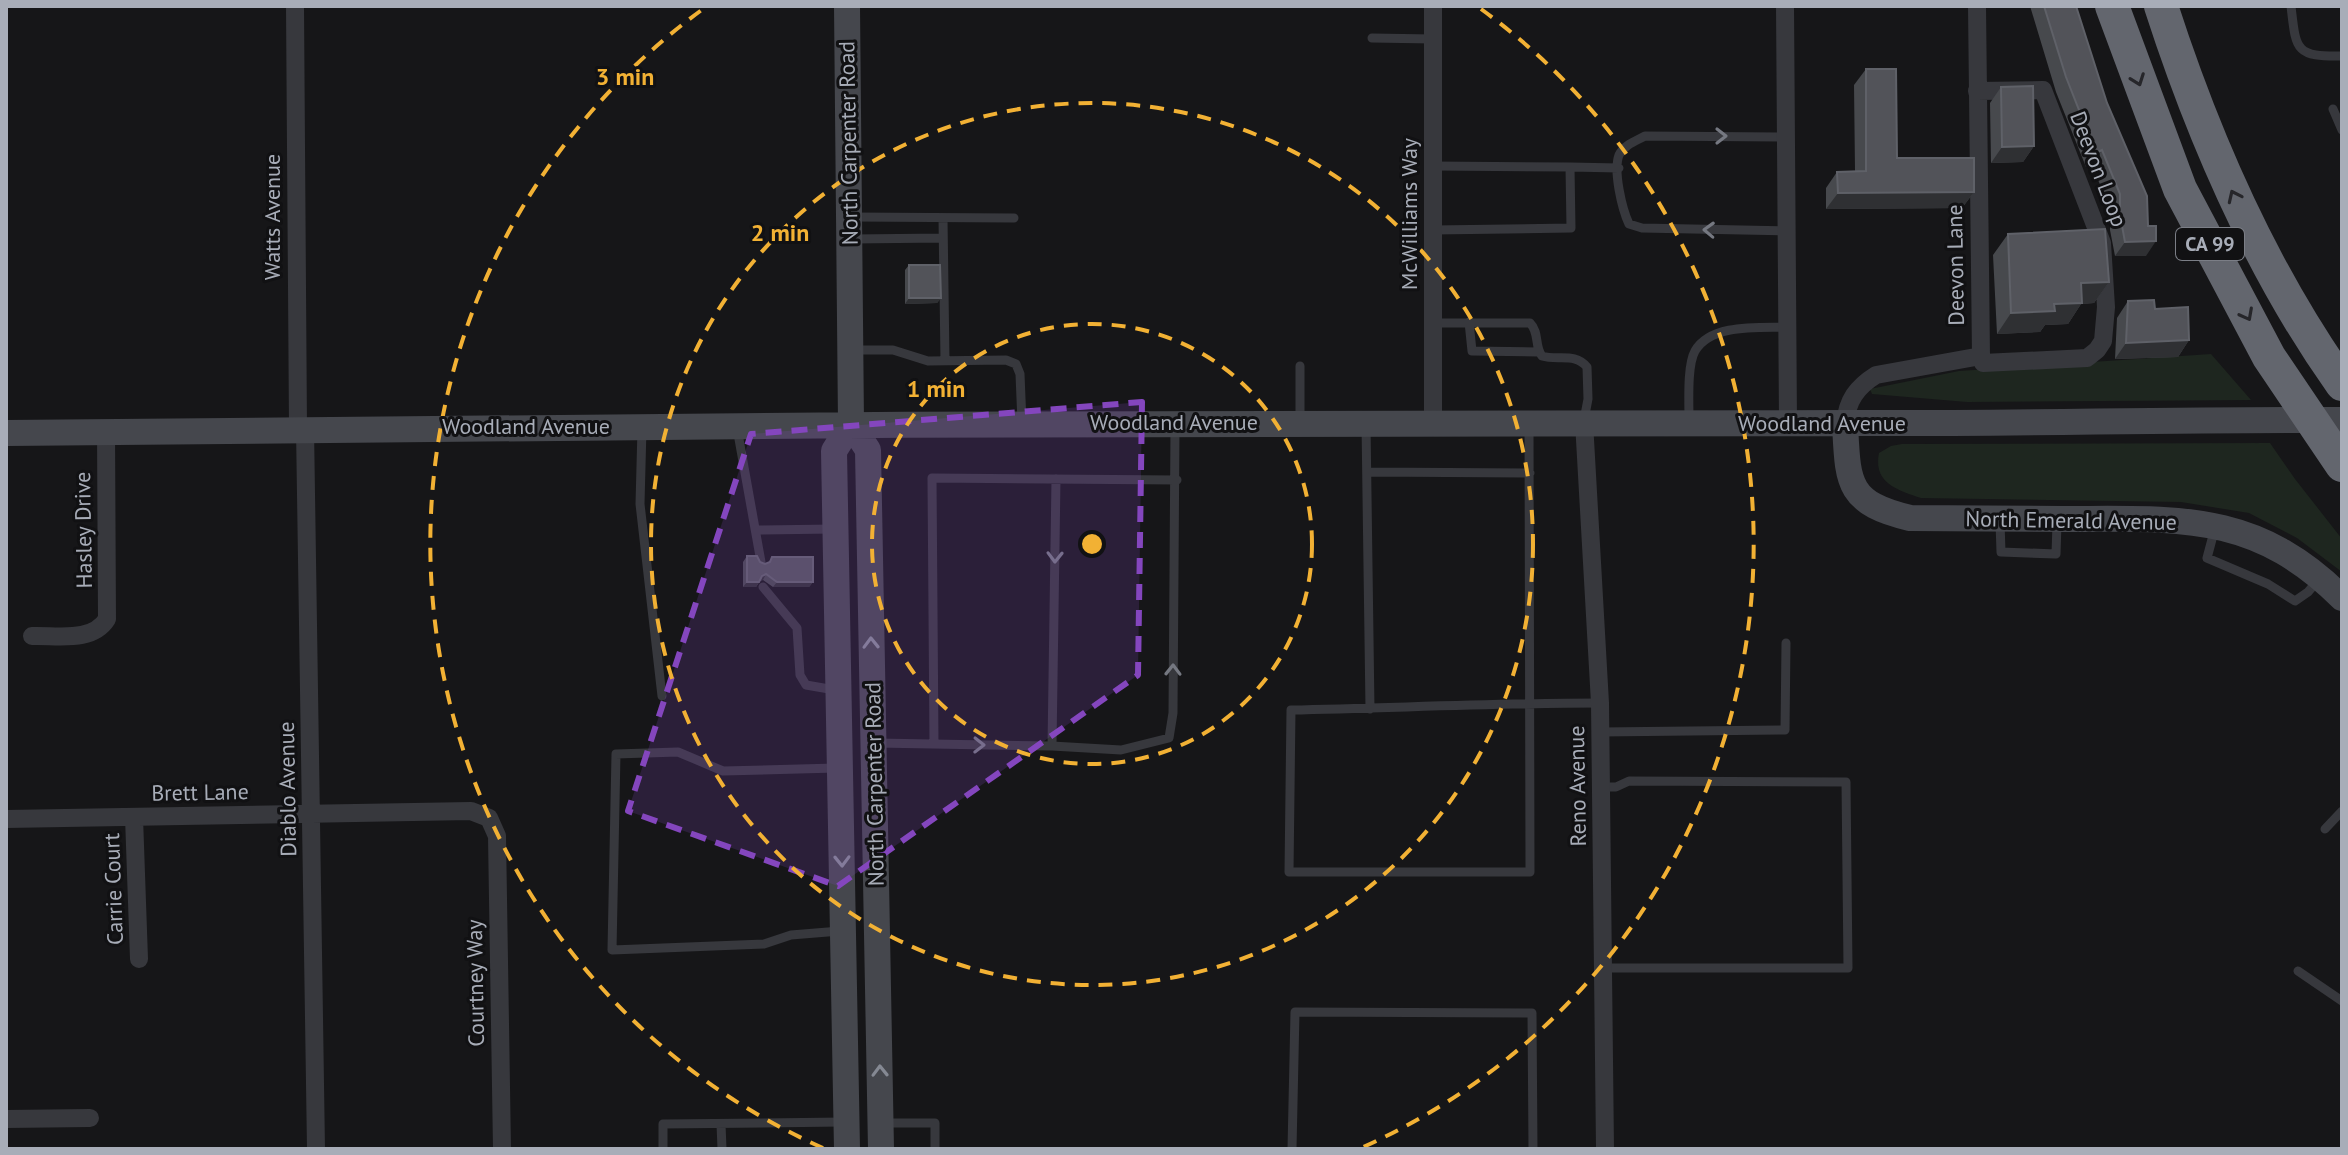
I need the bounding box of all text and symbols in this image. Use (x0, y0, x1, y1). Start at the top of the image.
street label: North Carpenter Road (832, 41, 864, 245)
text: 3 min (596, 61, 654, 92)
one-way arrow (2128, 72, 2145, 86)
street label: Deevon Loop (2064, 107, 2134, 231)
one-way arrow (1715, 127, 1728, 145)
street label: McWilliams Way (1395, 137, 1423, 290)
street label: Watts Avenue (258, 154, 286, 280)
one-way arrow (2228, 189, 2244, 204)
street label: Deevon Lane (1940, 204, 1970, 326)
text: 2 min (751, 217, 809, 248)
one-way arrow (1702, 221, 1715, 238)
road number: CA 99 (2176, 228, 2244, 260)
one-way arrow (2238, 307, 2253, 322)
text: 1 min (907, 373, 965, 404)
street label: Woodland Avenue (1090, 408, 1258, 436)
street label: Woodland Avenue (1738, 409, 1906, 437)
street label: Woodland Avenue (442, 412, 610, 440)
street label: Hasley Drive (68, 471, 98, 589)
street label: North Emerald Avenue (1965, 504, 2177, 536)
centre of rings (1078, 530, 1106, 558)
one-way arrow (1046, 551, 1064, 564)
one-way arrow (862, 636, 880, 649)
one-way arrow (1165, 663, 1182, 676)
street label: North Carpenter Road (858, 682, 890, 886)
street label: Diablo Avenue (272, 721, 302, 857)
street label: Reno Avenue (1562, 725, 1592, 847)
one-way arrow (973, 736, 986, 754)
street label: Brett Lane (151, 777, 249, 807)
street label: Carrie Court (97, 832, 129, 945)
one-way arrow (833, 855, 850, 868)
street label: Courtney Way (460, 918, 490, 1047)
one-way arrow (871, 1064, 888, 1077)

